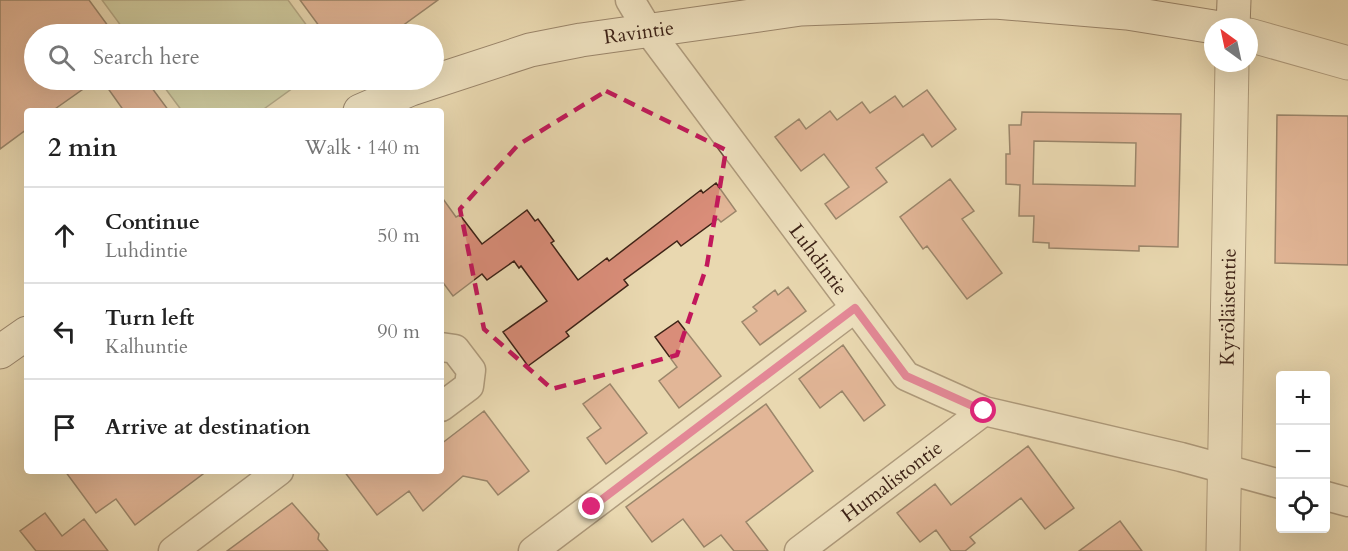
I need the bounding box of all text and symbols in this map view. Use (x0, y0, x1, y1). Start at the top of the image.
street label: Ravintie (602, 14, 676, 51)
north arrow (1204, 18, 1258, 72)
search box (24, 24, 444, 90)
icon: search (45, 41, 78, 74)
text: Search here (93, 42, 200, 72)
text: 2 min (48, 130, 117, 165)
text: Walk · 140 m (305, 134, 420, 161)
text: Continue (105, 207, 200, 237)
street label: Luhdintie (783, 218, 854, 301)
icon: ahead (48, 219, 81, 252)
text: 50 m (377, 222, 420, 249)
text: Luhdintie (105, 237, 188, 264)
street label: Kyröläistentie (1213, 248, 1243, 366)
text: Turn left (105, 303, 194, 333)
icon: left (48, 315, 81, 348)
text: 90 m (377, 318, 420, 345)
text: Kalhuntie (105, 333, 188, 360)
map controls (1276, 371, 1330, 533)
button: + (1276, 371, 1330, 425)
route start (970, 397, 996, 423)
icon: arrive (48, 411, 81, 444)
text: Arrive at destination (105, 412, 310, 442)
button: − (1276, 425, 1330, 479)
street label: Humalistontie (836, 434, 948, 528)
button: locate (1276, 479, 1330, 533)
route end (578, 493, 604, 519)

